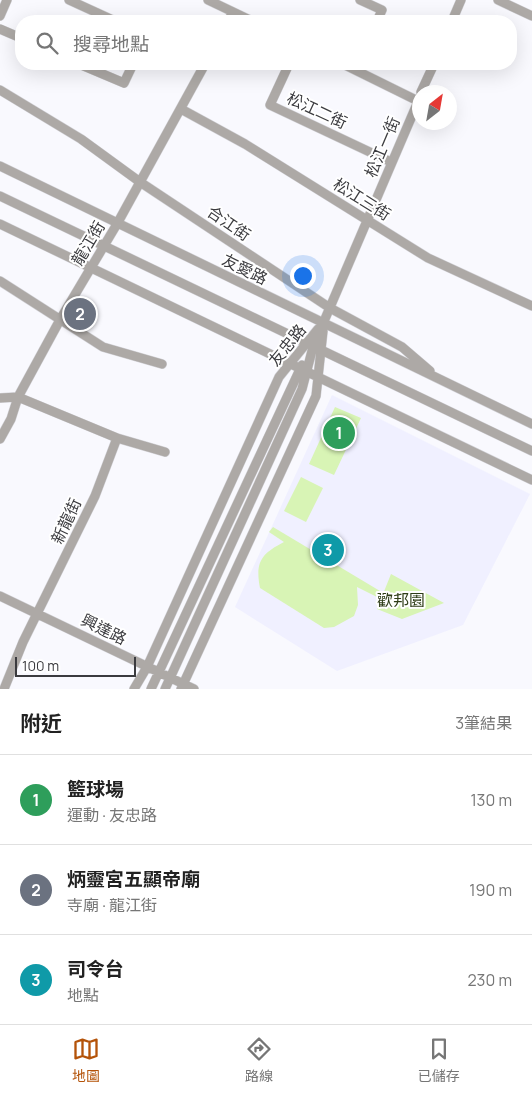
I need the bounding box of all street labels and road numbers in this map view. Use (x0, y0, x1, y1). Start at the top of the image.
street label: 松江二街 (283, 87, 351, 133)
street label: 松江一街 (359, 113, 405, 181)
street label: 松江三街 (329, 173, 395, 225)
street label: 合江街 (203, 200, 255, 246)
street label: 龍江街 (66, 217, 110, 269)
street label: 友愛路 (219, 249, 271, 289)
street label: 友忠路 (263, 319, 311, 371)
street label: 新龍街 (46, 495, 86, 547)
street label: 興達路 (78, 609, 130, 649)

